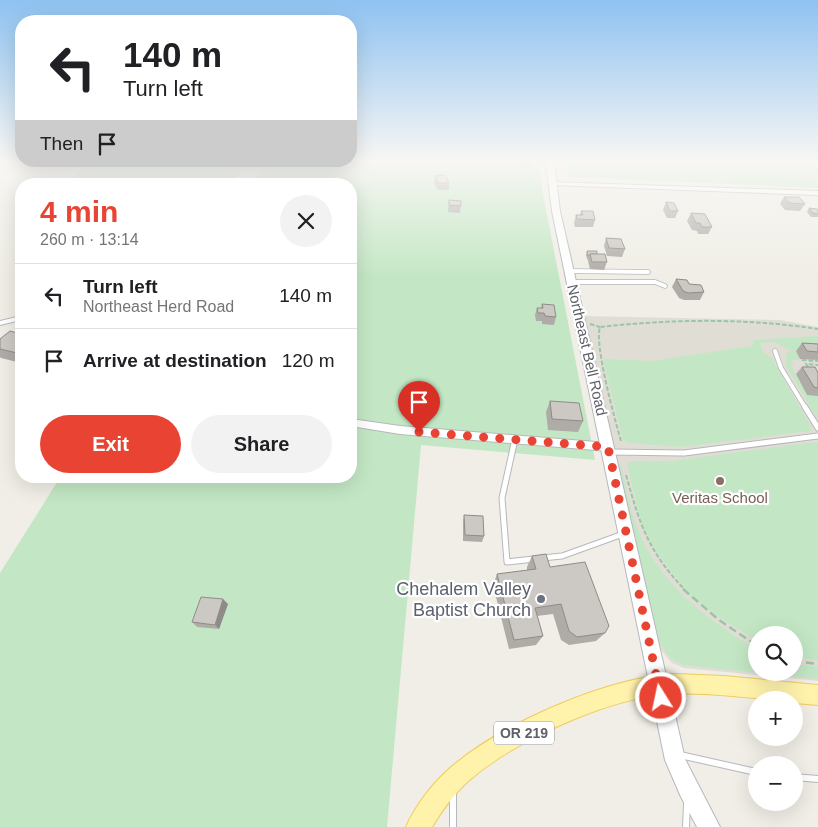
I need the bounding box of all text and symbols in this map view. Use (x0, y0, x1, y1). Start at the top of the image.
icon: left (40, 35, 105, 100)
text: 140 m (123, 35, 222, 74)
text: Turn left (123, 76, 203, 101)
icon: arrive (93, 130, 121, 158)
text: Then (40, 133, 83, 154)
text: 4 min (40, 195, 118, 228)
button: close (280, 195, 332, 247)
text: 260 m · 13:14 (40, 231, 139, 248)
text: Turn left (83, 276, 158, 297)
icon: left (40, 282, 68, 310)
street label: Northeast Bell Road (564, 283, 611, 417)
text: 140 m (279, 285, 332, 306)
text: Northeast Herd Road (83, 298, 234, 315)
icon: arrive (40, 347, 68, 375)
text: Arrive at destination (83, 350, 267, 371)
text: 120 m (282, 350, 335, 371)
pin (398, 381, 440, 432)
icon: arrive (405, 388, 433, 416)
button: Exit (40, 415, 181, 473)
button: Share (191, 415, 332, 473)
marker: Veritas School (714, 475, 726, 487)
place label: Veritas School (672, 489, 768, 506)
place label: Chehalem Valley Baptist Church (396, 579, 531, 620)
marker: Chehalem Valley Baptist Church (535, 593, 547, 605)
map controls (748, 626, 803, 811)
button: search (748, 626, 803, 681)
position arrow (634, 671, 686, 723)
button: + (748, 691, 803, 746)
road number: OR 219 (494, 721, 554, 744)
button: − (748, 756, 803, 811)

